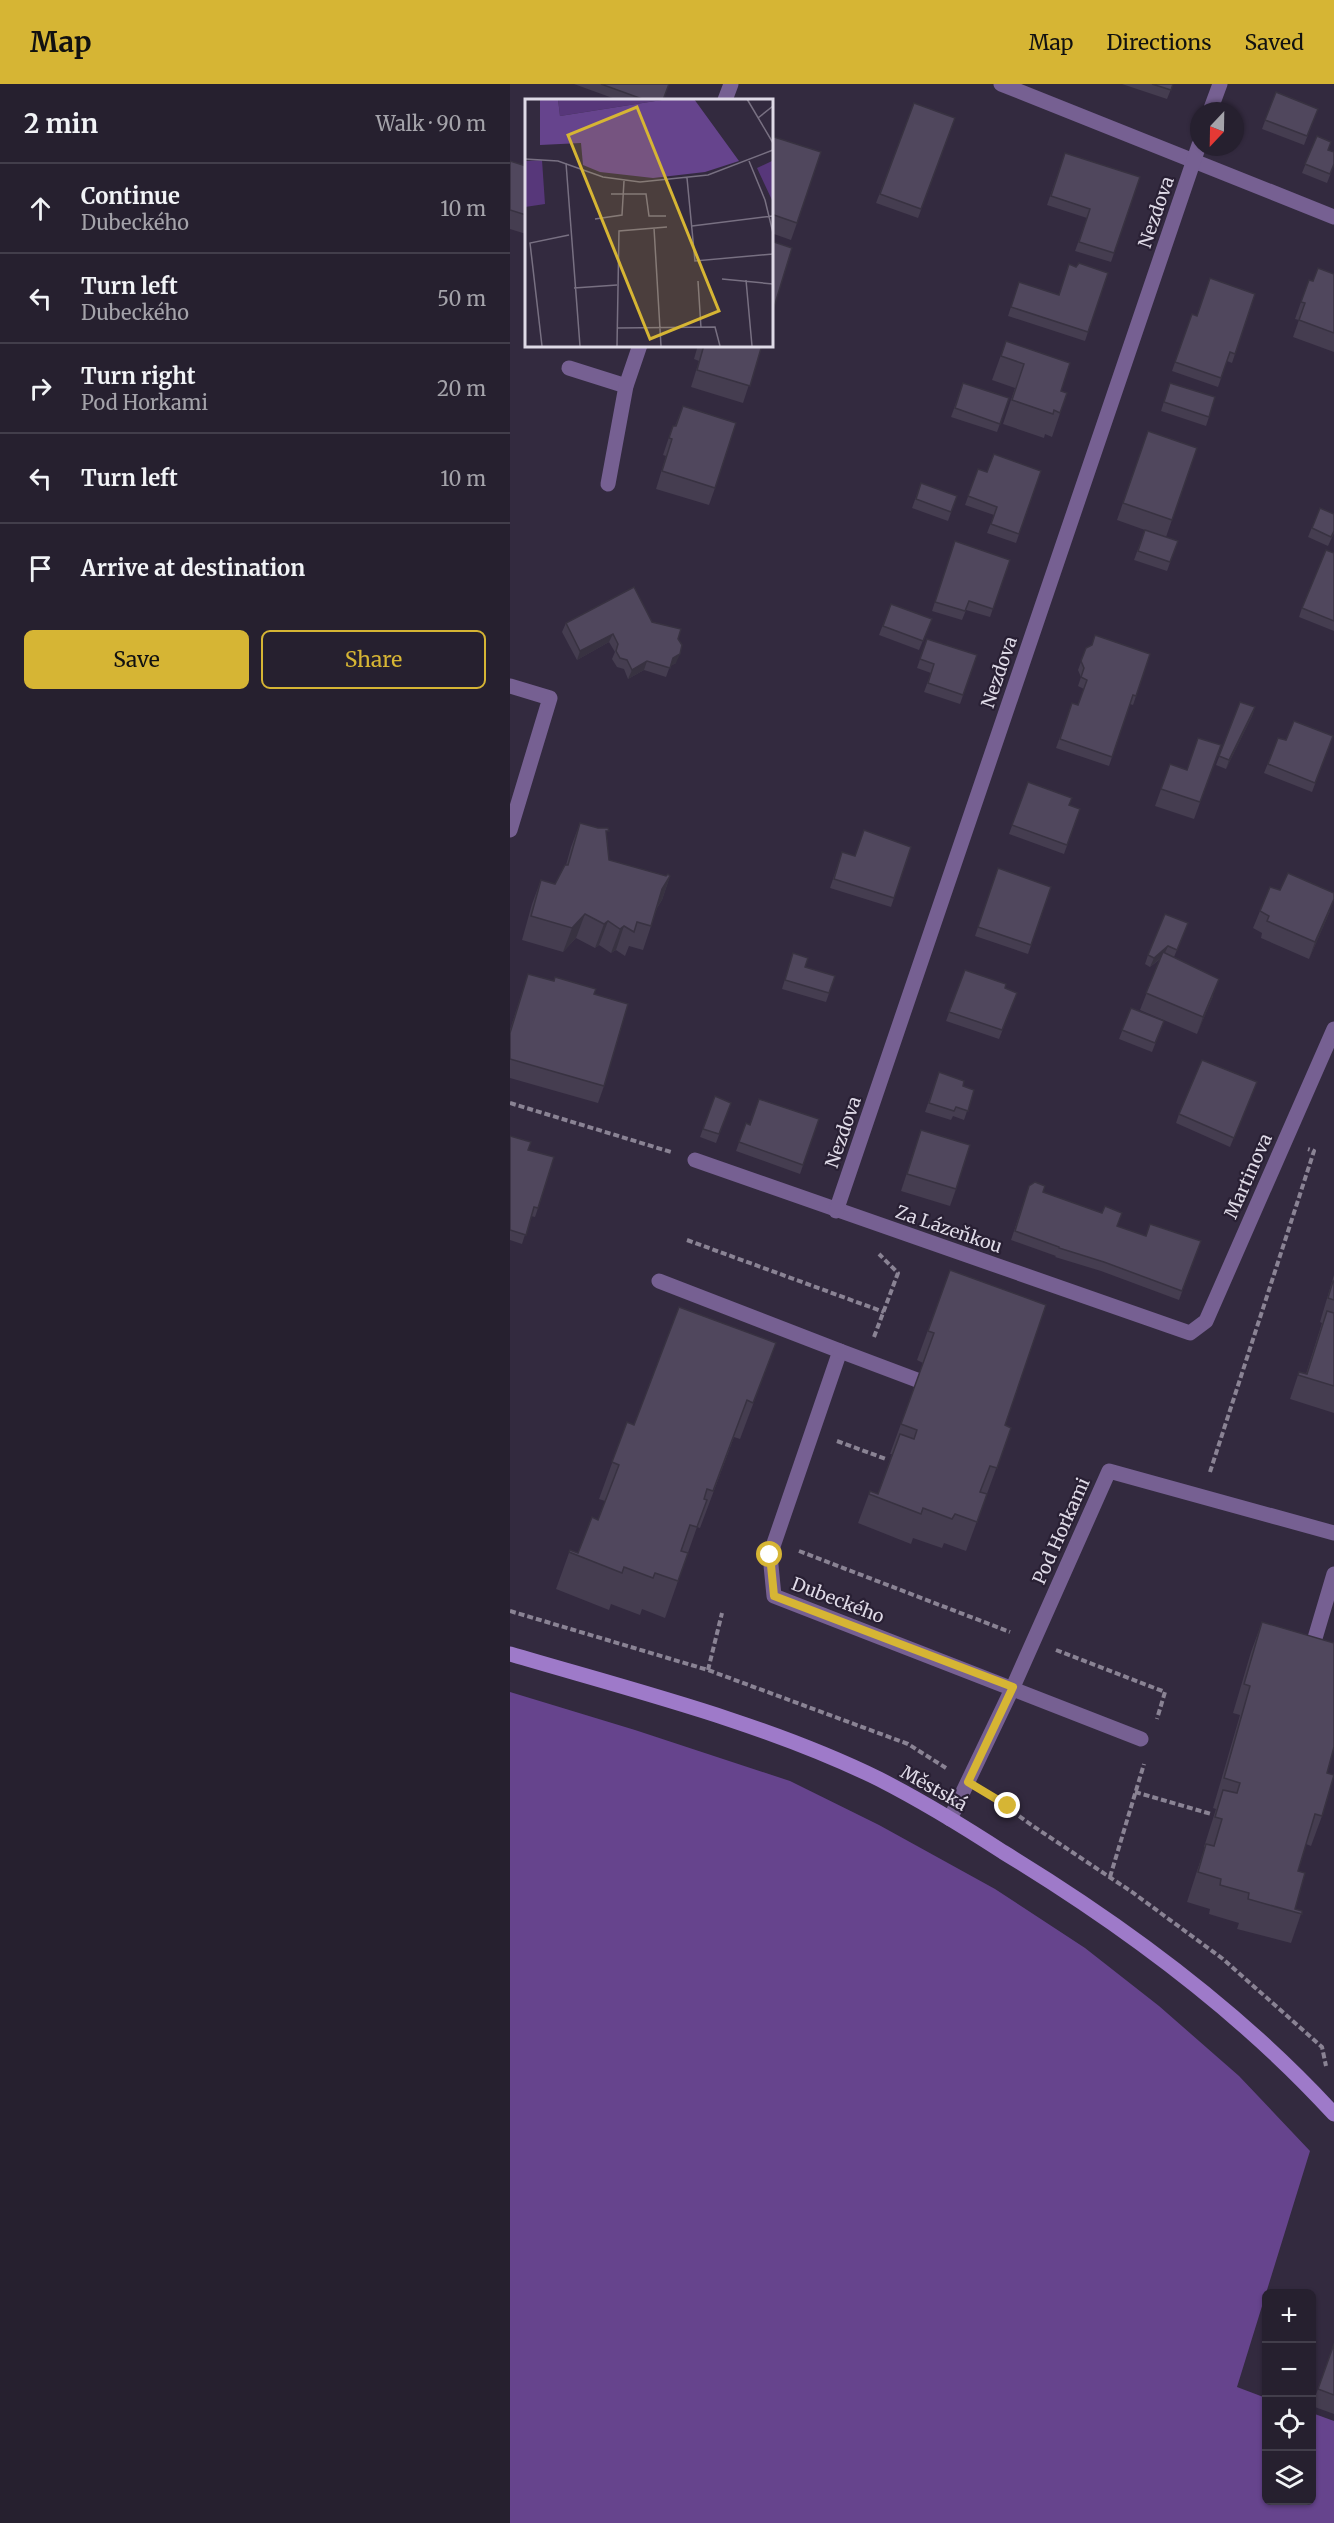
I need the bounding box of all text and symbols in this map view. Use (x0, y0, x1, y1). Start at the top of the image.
text: Map (30, 24, 92, 60)
text: Map (1029, 29, 1073, 56)
text: Directions (1106, 29, 1211, 56)
text: Saved (1244, 29, 1304, 56)
inset map (525, 99, 772, 346)
north arrow (1190, 102, 1244, 156)
text: 2 min (24, 107, 98, 140)
text: Walk · 90 m (376, 111, 486, 136)
street label: Nezdova (1133, 173, 1179, 251)
text: Continue (81, 182, 180, 210)
icon: ahead (24, 192, 57, 225)
text: 10 m (440, 196, 486, 221)
text: Dubeckého (81, 210, 189, 235)
text: Turn left (81, 272, 178, 300)
icon: left (24, 282, 57, 315)
text: 50 m (437, 286, 486, 311)
text: Dubeckého (81, 300, 189, 325)
text: Turn right (81, 362, 195, 390)
icon: right (24, 372, 57, 405)
text: 20 m (437, 376, 486, 401)
text: Pod Horkami (81, 390, 208, 415)
icon: left (24, 462, 57, 495)
text: Turn left (81, 464, 178, 492)
text: 10 m (440, 466, 486, 491)
icon: arrive (24, 552, 57, 585)
text: Arrive at destination (81, 554, 305, 582)
button: Save (24, 630, 249, 689)
button: Share (261, 630, 486, 689)
street label: Nezdova (976, 633, 1022, 711)
street label: Nezdova (820, 1093, 866, 1171)
street label: Martinova (1219, 1130, 1277, 1222)
street label: Za Lázeňkou (893, 1200, 1005, 1258)
street label: Pod Horkami (1027, 1474, 1095, 1588)
route start (756, 1541, 782, 1567)
street label: Dubeckého (788, 1572, 888, 1628)
street label: Městská (897, 1760, 972, 1816)
route end (994, 1792, 1020, 1818)
map controls (1262, 2289, 1316, 2505)
button: + (1262, 2289, 1316, 2343)
button: − (1262, 2343, 1316, 2397)
button: locate (1262, 2397, 1316, 2451)
button: layers (1262, 2451, 1316, 2505)

